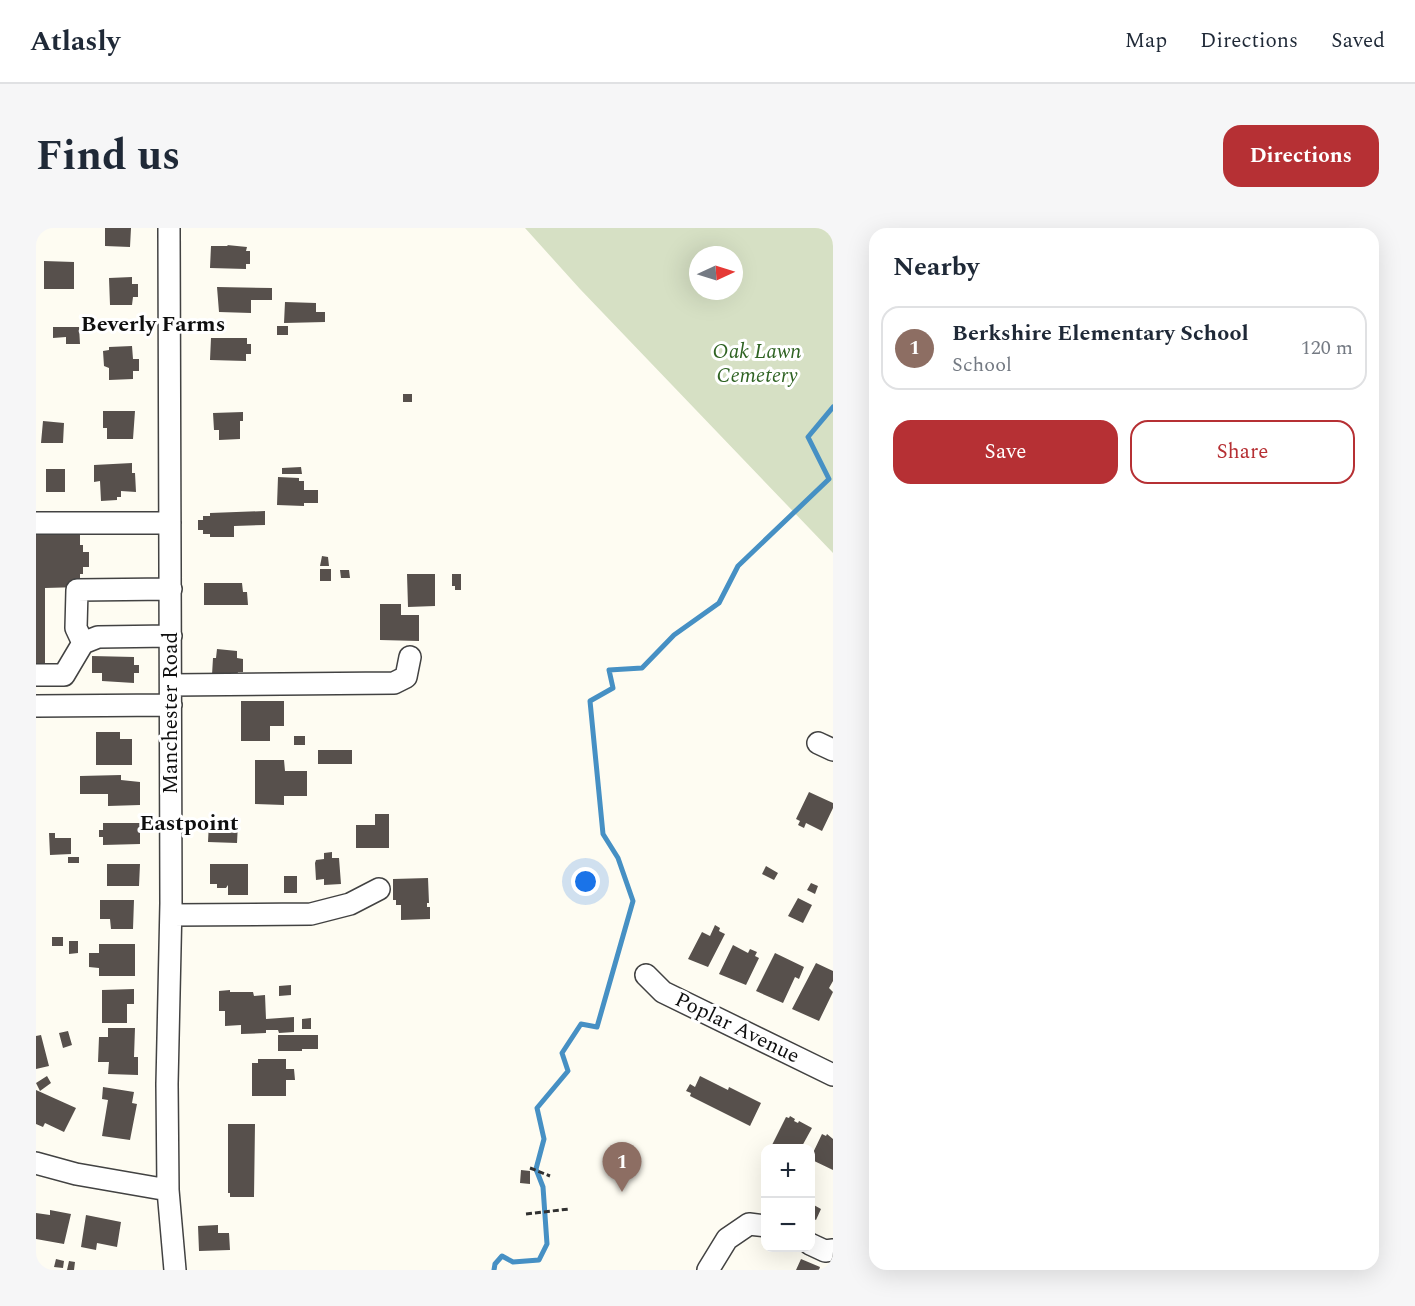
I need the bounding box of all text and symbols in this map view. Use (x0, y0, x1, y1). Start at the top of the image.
text: Atlasly (30, 20, 120, 63)
text: Map (1125, 25, 1167, 57)
text: Directions (1200, 25, 1298, 57)
text: Saved (1331, 25, 1385, 57)
text: Find us (36, 125, 180, 188)
button: Directions (1223, 125, 1379, 187)
north arrow (689, 246, 743, 300)
text: Nearby (893, 247, 979, 287)
district label: Beverly Farms (81, 308, 225, 341)
text: Berkshire Elementary School (952, 317, 1249, 350)
text: 1 (909, 333, 920, 363)
text: 120 m (1301, 333, 1353, 363)
park label: Oak Lawn Cemetery (713, 336, 801, 392)
text: School (952, 350, 1012, 380)
button: Save (893, 420, 1118, 484)
button: Share (1130, 420, 1355, 484)
street label: Manchester Road (155, 632, 187, 794)
district label: Eastpoint (139, 807, 239, 840)
your location (571, 867, 600, 896)
street label: Poplar Avenue (669, 984, 805, 1072)
pin: 1 (602, 1142, 642, 1192)
map controls (761, 1144, 815, 1252)
button: + (761, 1144, 815, 1198)
button: − (761, 1198, 815, 1252)

